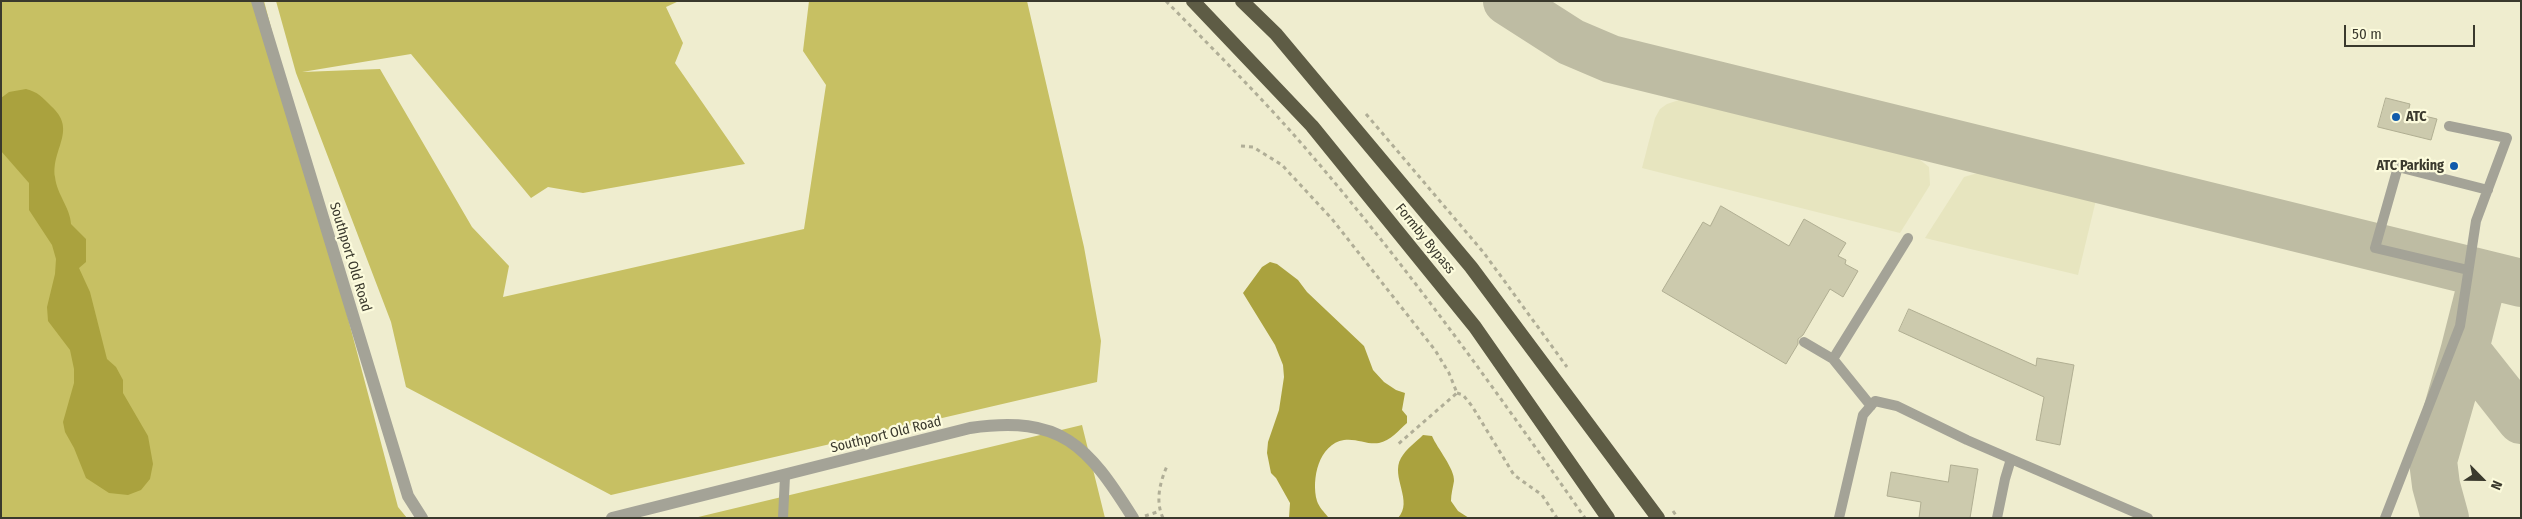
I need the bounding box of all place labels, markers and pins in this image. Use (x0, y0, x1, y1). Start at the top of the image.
place label: ATC (2406, 109, 2427, 125)
marker: ATC (2390, 111, 2402, 123)
place label: ATC Parking (2376, 158, 2444, 174)
marker: ATC Parking (2448, 160, 2460, 172)

